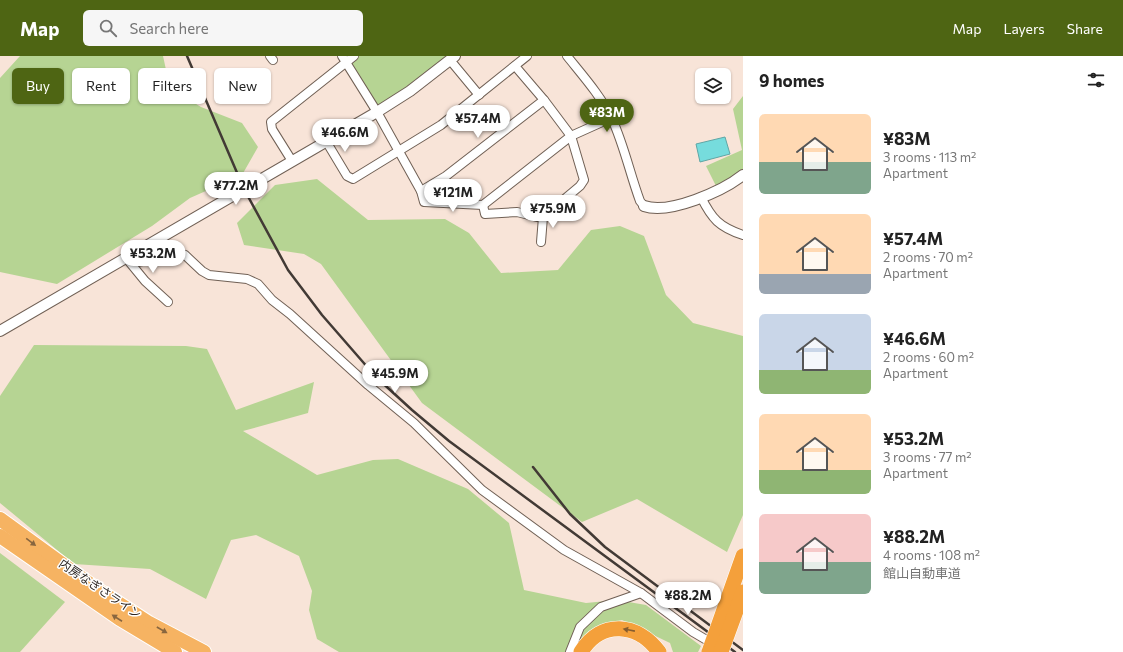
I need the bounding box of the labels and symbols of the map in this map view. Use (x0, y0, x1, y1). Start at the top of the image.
pin: ¥83M (583, 99, 631, 133)
pin: ¥57.4M (445, 105, 511, 139)
pin: ¥46.6M (312, 119, 378, 153)
pin: ¥77.2M (203, 172, 269, 206)
pin: ¥121M (425, 179, 481, 213)
pin: ¥75.9M (520, 195, 586, 229)
pin: ¥53.2M (120, 240, 186, 274)
pin: ¥45.9M (362, 360, 428, 394)
one-way arrow (26, 537, 37, 546)
street label: 内房なぎさライン (57, 556, 144, 621)
pin: ¥88.2M (655, 582, 721, 616)
one-way arrow (112, 614, 123, 621)
one-way arrow (156, 627, 168, 634)
one-way arrow (622, 627, 635, 633)

